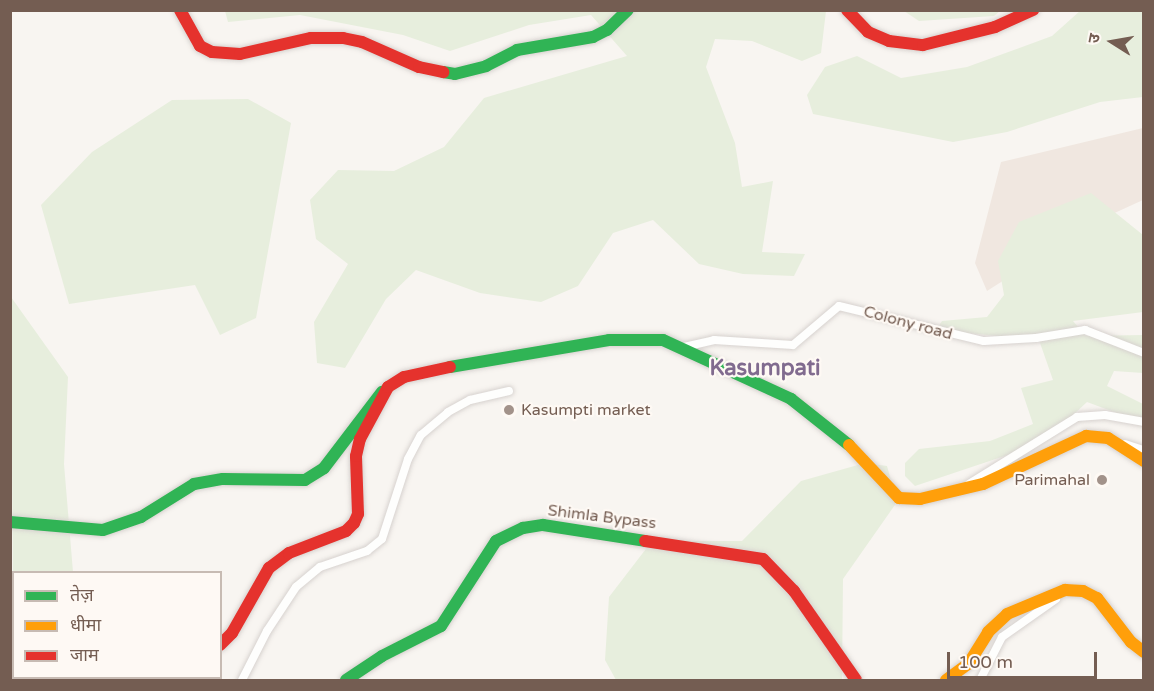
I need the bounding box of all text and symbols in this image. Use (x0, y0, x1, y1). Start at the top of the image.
north arrow (1082, 12, 1142, 72)
text: उ (1084, 32, 1105, 45)
street label: Colony road (861, 302, 955, 344)
district label: Kasumpati (709, 356, 821, 382)
place label: Kasumpti market (521, 400, 651, 420)
marker: Kasumpti market (502, 403, 516, 417)
place label: Parimahal (1014, 470, 1090, 490)
marker: Parimahal (1095, 473, 1109, 487)
street label: Shimla Bypass (547, 501, 657, 533)
legend (12, 571, 222, 679)
text: तेज़ (70, 584, 94, 606)
text: धीमा (70, 614, 101, 636)
scale bar (950, 640, 1100, 678)
text: जाम (70, 644, 99, 666)
text: 100 m (958, 651, 1013, 673)

